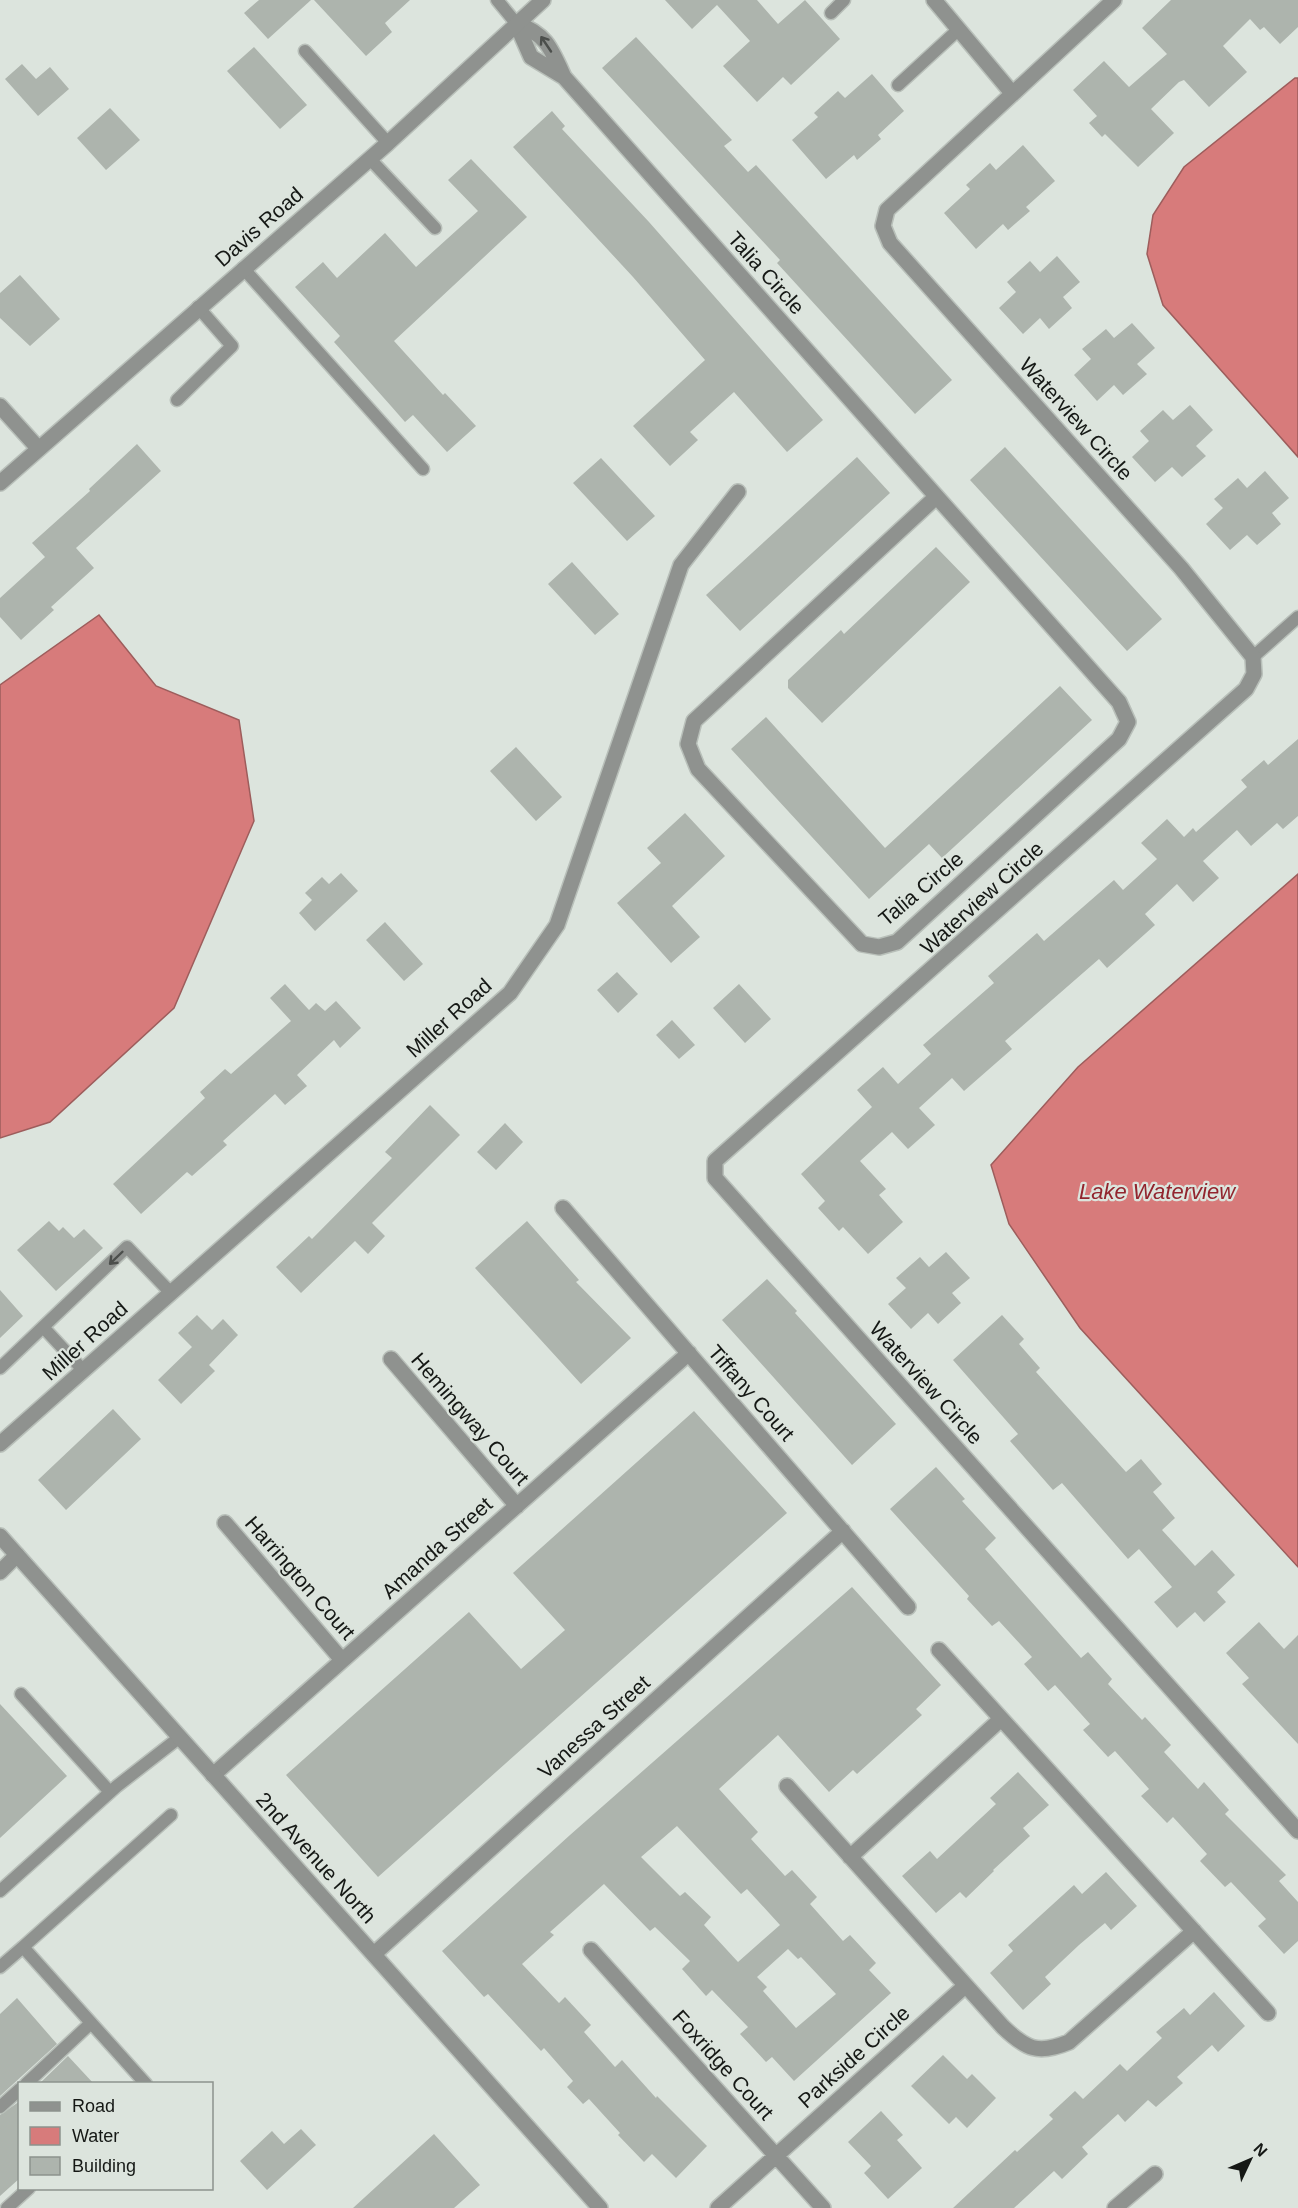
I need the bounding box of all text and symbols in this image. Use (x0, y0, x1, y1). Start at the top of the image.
one-way arrow (540, 36, 552, 52)
street label: Davis Road (210, 182, 307, 271)
street label: Talia Circle (723, 227, 809, 319)
street label: Waterview Circle (1015, 353, 1137, 485)
street label: Waterview Circle (916, 837, 1048, 959)
street label: Talia Circle (874, 847, 967, 930)
street label: Miller Road (402, 974, 496, 1062)
water label: Lake Waterview (1079, 1179, 1237, 1204)
one-way arrow (108, 1250, 123, 1265)
street label: Miller Road (38, 1297, 132, 1385)
street label: Waterview Circle (865, 1317, 987, 1449)
street label: Tiffany Court (704, 1340, 799, 1445)
street label: Hemingway Court (407, 1348, 534, 1489)
street label: Amanda Street (377, 1492, 497, 1603)
street label: Harrington Court (241, 1512, 360, 1644)
street label: Vanessa Street (533, 1670, 654, 1783)
street label: 2nd Avenue North (252, 1788, 381, 1928)
street label: Parkside Circle (793, 2001, 914, 2112)
street label: Foxridge Court (668, 2005, 778, 2124)
legend (18, 2082, 213, 2190)
text: Road (72, 2096, 115, 2116)
text: Water (72, 2126, 119, 2146)
north arrow (1220, 2130, 1280, 2190)
text: N (1250, 2140, 1271, 2160)
text: Building (72, 2156, 136, 2176)

